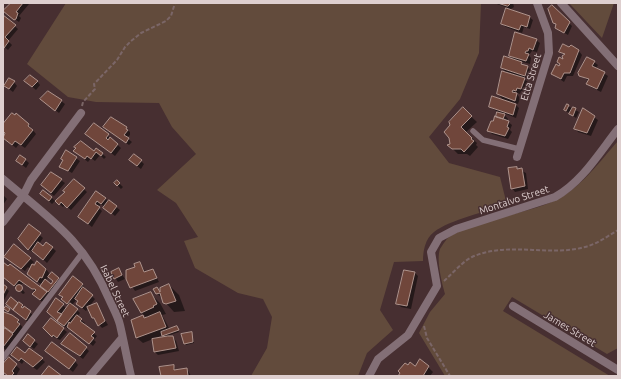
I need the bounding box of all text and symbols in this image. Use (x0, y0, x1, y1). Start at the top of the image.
street label: Etta Street (518, 52, 544, 102)
street label: Montalvo Street (478, 183, 550, 217)
street label: Isabel Street (98, 263, 132, 319)
street label: James Street (542, 309, 598, 349)

